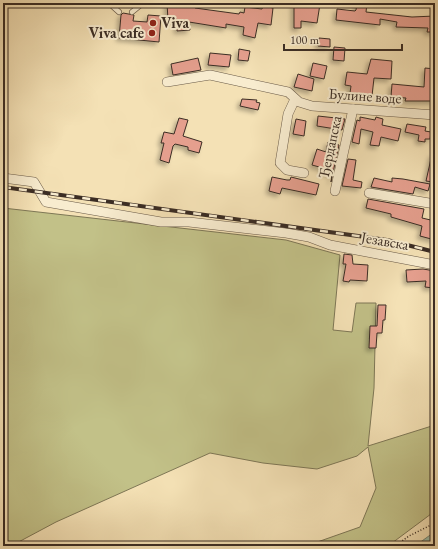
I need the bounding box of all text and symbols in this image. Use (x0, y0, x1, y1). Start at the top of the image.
place label: Viva (161, 13, 189, 32)
marker: Viva (148, 18, 158, 28)
place label: Viva cafe (89, 23, 144, 42)
scale bar (284, 26, 402, 52)
marker: Viva cafe (147, 28, 157, 38)
text: 100 m (290, 32, 320, 48)
street label: Булине воде (328, 83, 402, 108)
street label: Ђердапска (314, 114, 345, 180)
street label: Језавска (358, 227, 410, 254)

